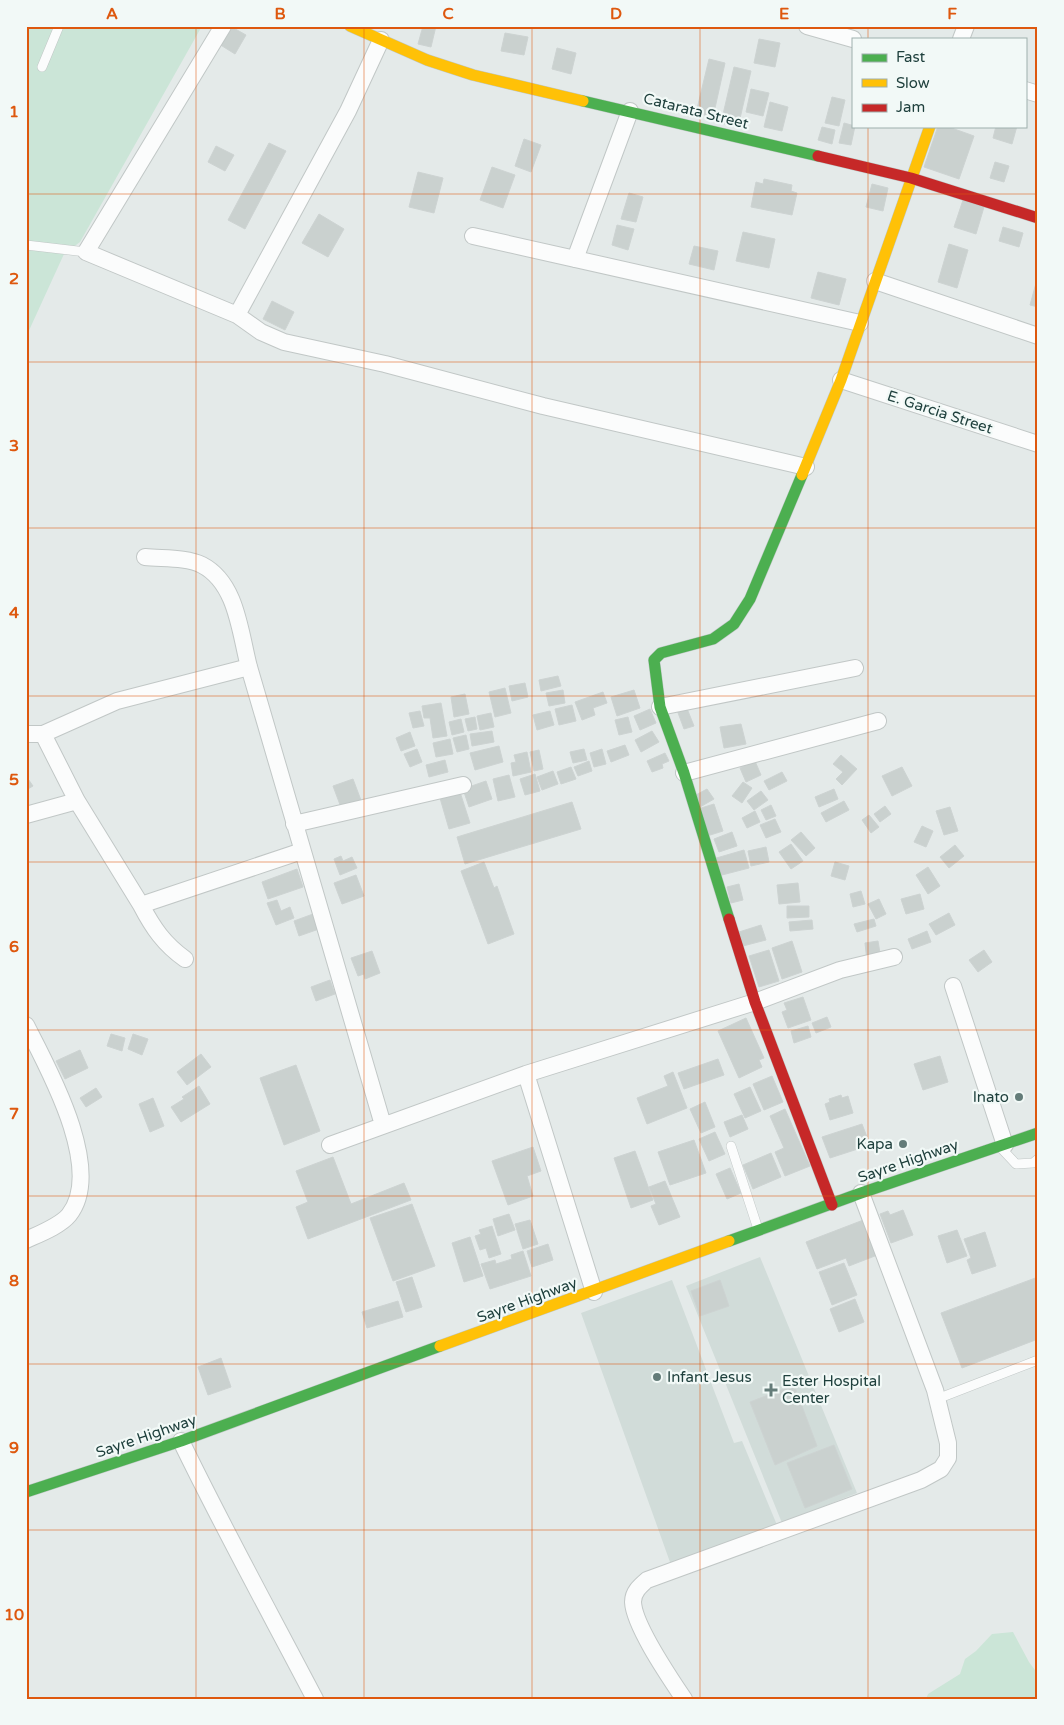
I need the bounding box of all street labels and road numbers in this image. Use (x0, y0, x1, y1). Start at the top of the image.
street label: Catarata Street (642, 89, 751, 133)
street label: E. Garcia Street (885, 387, 995, 438)
street label: Sayre Highway (855, 1135, 961, 1187)
street label: Sayre Highway (475, 1274, 579, 1326)
street label: Sayre Highway (93, 1410, 199, 1462)

